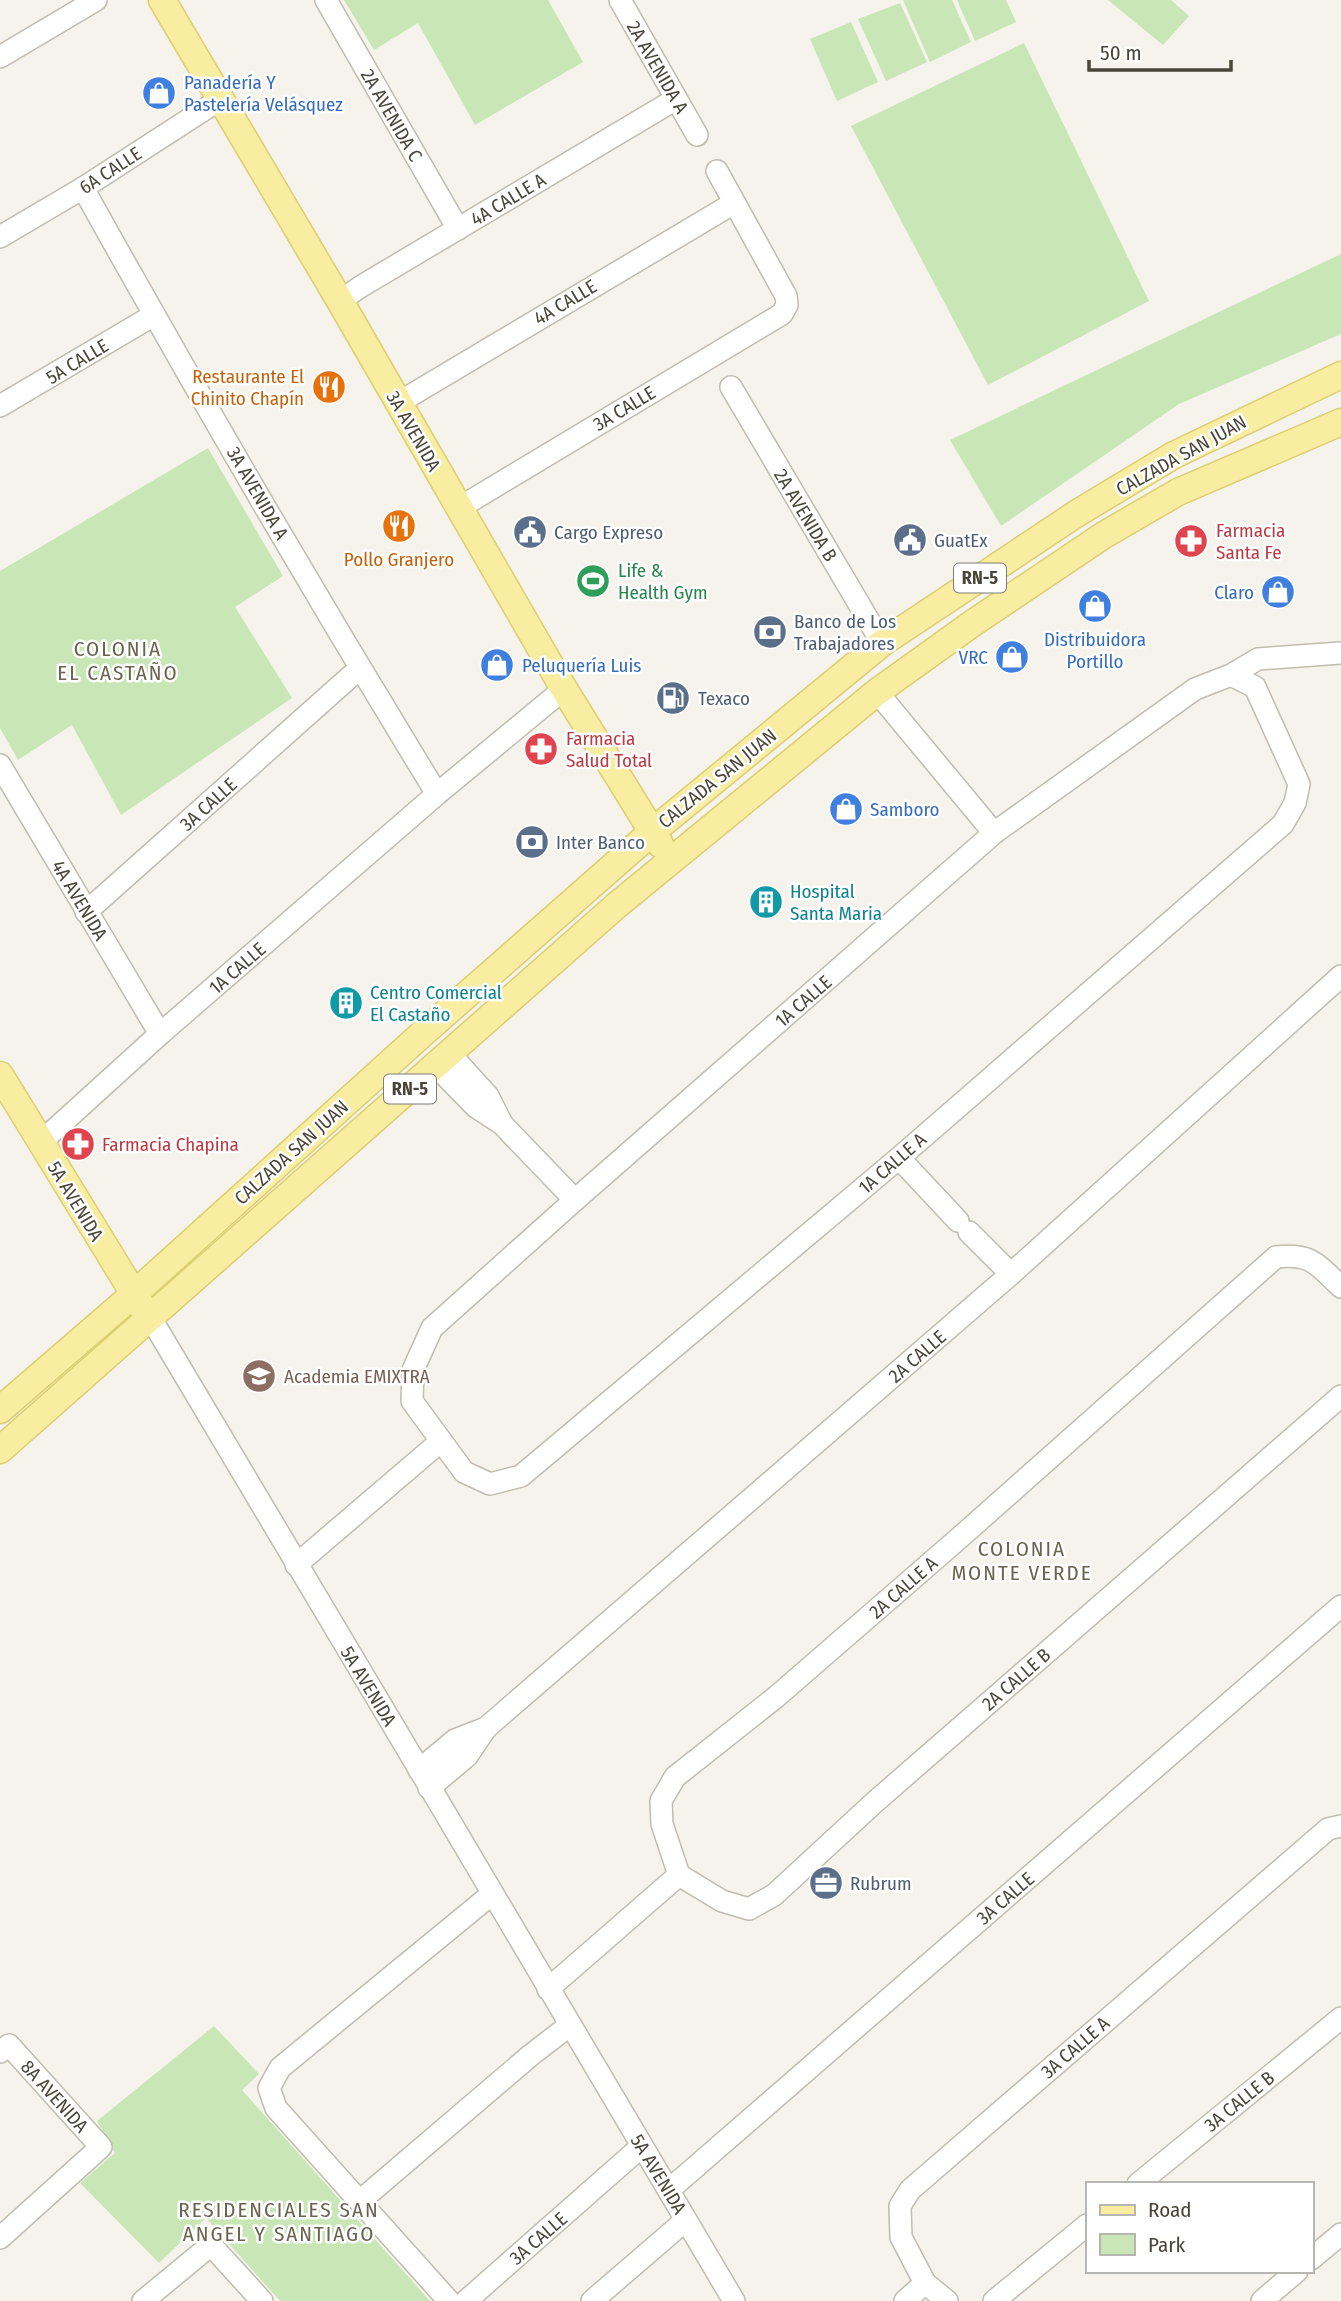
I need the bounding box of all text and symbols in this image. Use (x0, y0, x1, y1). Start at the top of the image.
street label: 2A AVENIDA A (622, 17, 693, 118)
scale bar (1089, 28, 1231, 72)
text: 50 m (1100, 40, 1142, 66)
street label: 2A AVENIDA C (356, 65, 427, 166)
place label: Panadería Y Pastelería Velásquez (184, 71, 343, 116)
shop icon: Panadería Y Pastelería Velásquez (140, 74, 178, 112)
street label: 6A CALLE (75, 142, 146, 199)
street label: 4A CALLE A (467, 168, 550, 231)
street label: 4A CALLE (530, 275, 601, 330)
street label: 5A CALLE (42, 334, 113, 389)
place label: Restaurante El Chinito Chapín (191, 365, 304, 410)
restaurant icon: Restaurante El Chinito Chapín (310, 368, 348, 406)
street label: 3A CALLE (589, 381, 660, 436)
street label: 3A AVENIDA (381, 387, 446, 475)
street label: CALZADA SAN JUAN (1112, 410, 1250, 501)
street label: 3A AVENIDA A (222, 443, 293, 544)
street label: 2A AVENIDA B (769, 465, 842, 565)
restaurant icon: Pollo Granjero (380, 507, 418, 545)
public building icon: Cargo Expreso (511, 513, 549, 551)
place label: Farmacia Santa Fe (1216, 519, 1285, 564)
place label: Cargo Expreso (554, 521, 663, 544)
public building icon: GuatEx (891, 521, 929, 559)
pharmacy icon: Farmacia Santa Fe (1172, 522, 1210, 560)
place label: GuatEx (934, 529, 988, 552)
place label: Pollo Granjero (344, 548, 454, 571)
place label: Life & Health Gym (618, 559, 708, 604)
sports icon: Life & Health Gym (574, 562, 612, 600)
road number: RN-5 (954, 564, 1006, 592)
shop icon: Claro (1259, 573, 1297, 611)
place label: Claro (1214, 581, 1254, 604)
shop icon: Distribuidora Portillo (1076, 587, 1114, 625)
place label: Banco de Los Trabajadores (794, 610, 896, 655)
bank icon: Banco de Los Trabajadores (751, 613, 789, 651)
place label: Distribuidora Portillo (1044, 628, 1146, 673)
district label: COLONIA EL CASTAÑO (57, 636, 179, 686)
shop icon: VRC (993, 638, 1031, 676)
shop icon: Peluquería Luis (478, 646, 516, 684)
place label: VRC (958, 646, 988, 669)
place label: Peluquería Luis (522, 654, 641, 677)
fuel station icon: Texaco (654, 679, 692, 717)
place label: Texaco (698, 687, 750, 710)
street label: CALZADA SAN JUAN (654, 724, 781, 833)
place label: Farmacia Salud Total (566, 727, 652, 772)
pharmacy icon: Farmacia Salud Total (522, 730, 560, 768)
street label: 3A CALLE (175, 773, 242, 836)
shop icon: Samboro (827, 790, 865, 828)
place label: Samboro (870, 798, 940, 821)
bank icon: Inter Banco (513, 823, 551, 861)
place label: Inter Banco (556, 831, 645, 854)
street label: 4A AVENIDA (47, 856, 112, 944)
place label: Hospital Santa Maria (790, 880, 882, 925)
building icon: Hospital Santa Maria (747, 883, 785, 921)
street label: 1A CALLE (204, 938, 270, 999)
street label: 1A CALLE (770, 971, 836, 1032)
place label: Centro Comercial El Castaño (370, 981, 502, 1026)
building icon: Centro Comercial El Castaño (327, 984, 365, 1022)
road number: RN-5 (384, 1074, 436, 1104)
street label: CALZADA SAN JUAN (230, 1095, 353, 1210)
pharmacy icon: Farmacia Chapina (59, 1125, 97, 1163)
street label: 1A CALLE A (854, 1128, 931, 1199)
place label: Farmacia Chapina (102, 1133, 239, 1156)
street label: 5A AVENIDA (43, 1157, 108, 1245)
street label: 2A CALLE (884, 1325, 951, 1387)
school or university icon: Academia EMIXTRA (240, 1357, 278, 1395)
place label: Academia EMIXTRA (284, 1365, 430, 1388)
district label: COLONIA MONTE VERDE (951, 1536, 1093, 1586)
street label: 2A CALLE A (865, 1552, 942, 1623)
street label: 5A AVENIDA (336, 1642, 401, 1730)
street label: 2A CALLE B (977, 1643, 1055, 1715)
office icon: Rubrum (807, 1864, 845, 1902)
street label: 3A CALLE (972, 1867, 1039, 1930)
place label: Rubrum (850, 1872, 912, 1895)
street label: 3A CALLE A (1037, 2012, 1114, 2083)
street label: 8A AVENIDA (16, 2055, 93, 2137)
street label: 3A CALLE B (1200, 2066, 1279, 2137)
street label: 5A AVENIDA (626, 2130, 691, 2218)
legend (1086, 2182, 1313, 2273)
district label: RESIDENCIALES SAN ANGEL Y SANTIAGO (178, 2197, 380, 2247)
text: Road (1148, 2197, 1192, 2223)
street label: 3A CALLE (505, 2207, 572, 2270)
text: Park (1148, 2232, 1186, 2258)

